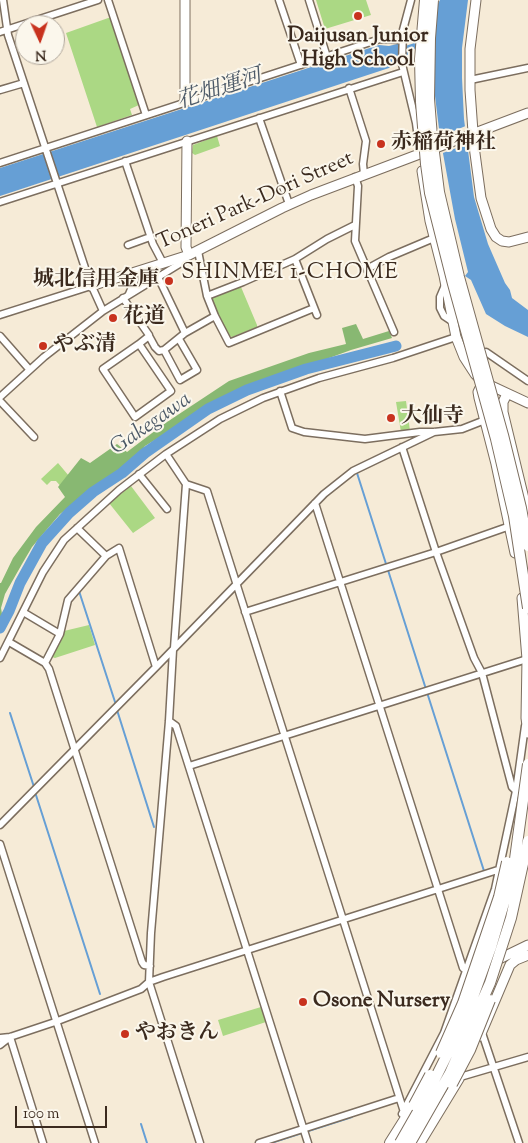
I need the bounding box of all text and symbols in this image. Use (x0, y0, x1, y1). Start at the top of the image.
marker: Daijusan Junior High School (352, 10, 364, 22)
north arrow (15, 15, 65, 65)
place label: Daijusan Junior High School (288, 24, 428, 74)
text: N (35, 44, 47, 64)
water label: 花畑運河 (174, 65, 266, 117)
place label: 赤稲荷神社 (391, 131, 496, 157)
marker: 赤稲荷神社 (375, 138, 387, 150)
street label: Toneri Park-Dori Street (154, 147, 358, 257)
district label: SHINMEI 1-CHOME (179, 261, 401, 287)
place label: 城北信用金庫 (33, 268, 159, 294)
marker: 城北信用金庫 (163, 275, 175, 287)
place label: 花道 (123, 305, 165, 331)
marker: 花道 (107, 312, 119, 324)
place label: やぶ清 (53, 333, 116, 359)
marker: やぶ清 (37, 340, 49, 352)
water label: Gakegawa (106, 388, 198, 462)
place label: 大仙寺 (401, 405, 464, 431)
marker: 大仙寺 (385, 412, 397, 424)
place label: Osone Nursery (313, 989, 450, 1015)
marker: Osone Nursery (297, 996, 309, 1008)
place label: やおきん (135, 1021, 219, 1047)
marker: やおきん (119, 1028, 131, 1040)
scale bar (18, 1096, 110, 1128)
text: 100 m (23, 1104, 59, 1125)

